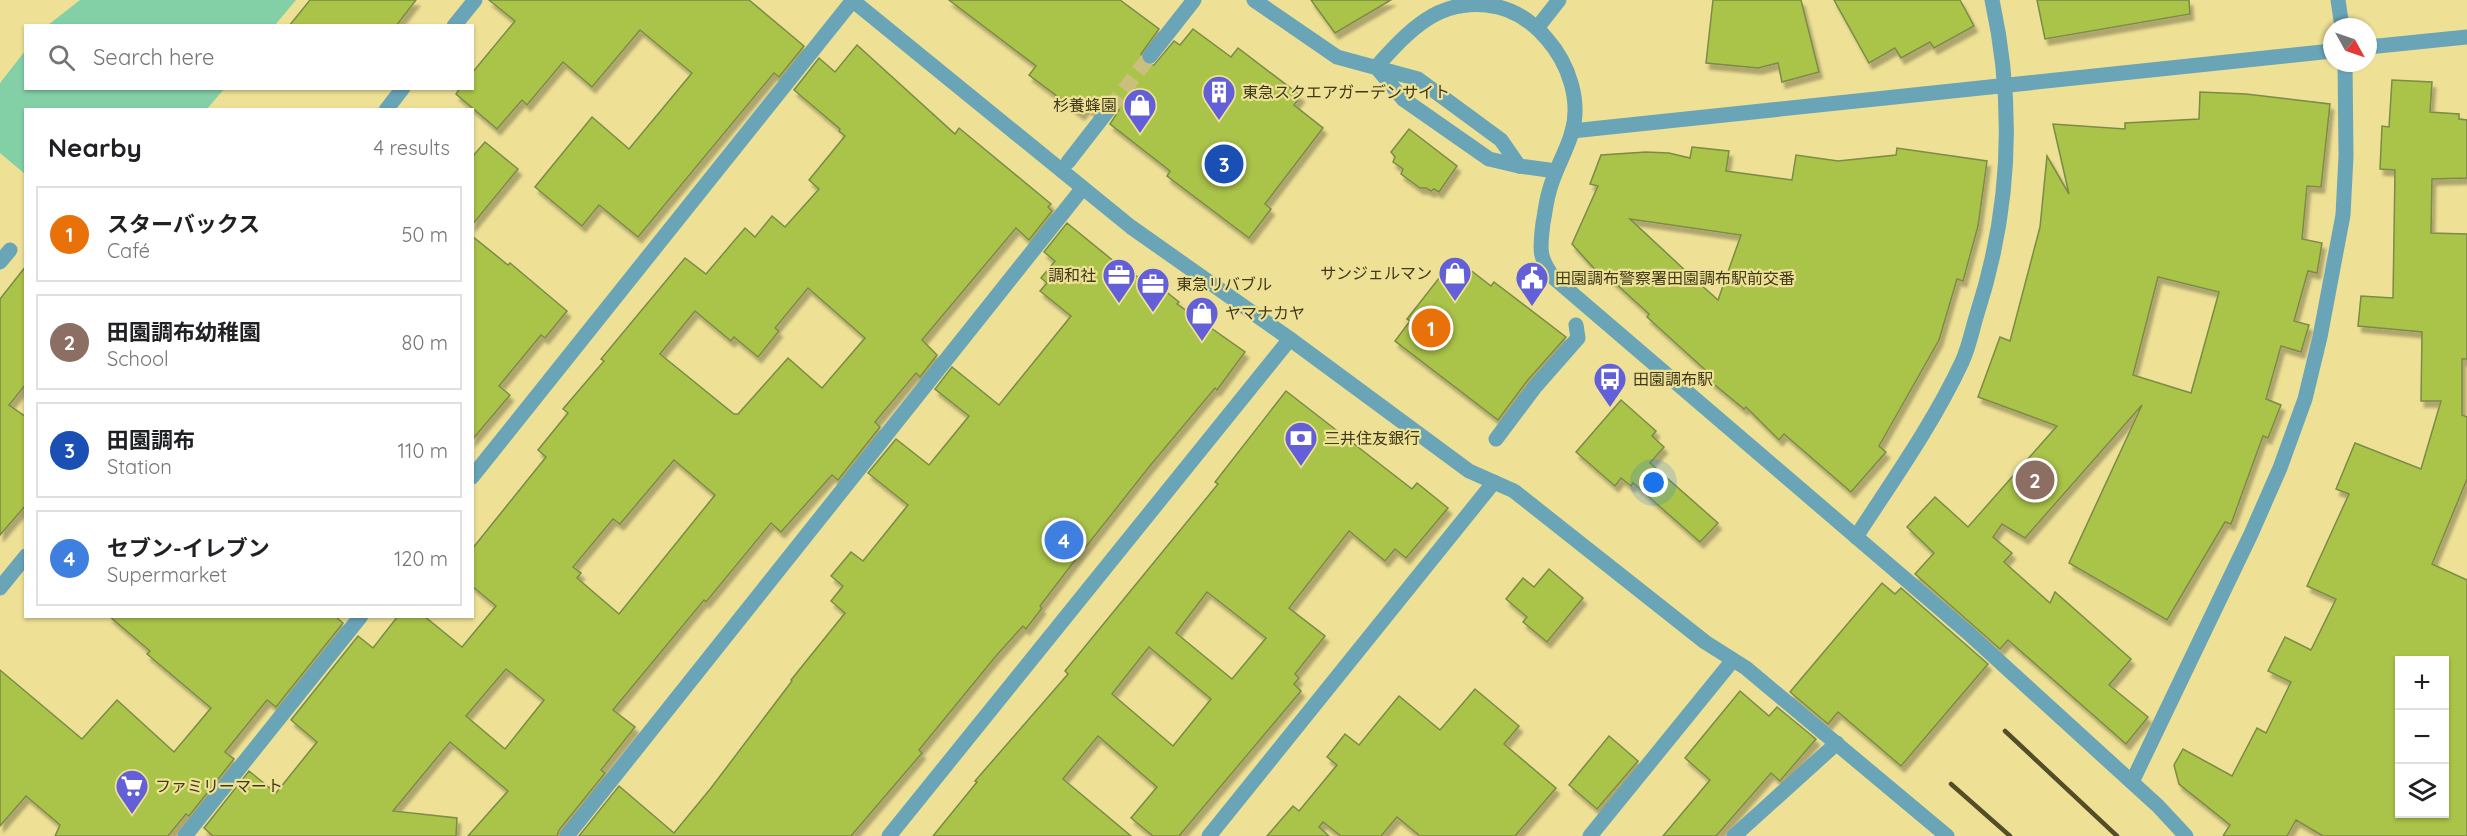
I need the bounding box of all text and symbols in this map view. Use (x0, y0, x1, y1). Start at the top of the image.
north arrow (2323, 18, 2377, 72)
search box (24, 24, 474, 90)
icon: search (45, 41, 78, 74)
text: Search here (93, 43, 214, 71)
building icon: 東急スクエアガーデンサイト (1201, 74, 1237, 121)
place label: 東急スクエアガーデンサイト (1242, 82, 1450, 102)
shop icon: 杉養蜂園 (1122, 87, 1158, 134)
place label: 杉養蜂園 (1053, 95, 1117, 115)
text: Nearby (48, 131, 142, 164)
text: 4 results (374, 135, 450, 160)
pin: 3 (1204, 142, 1244, 186)
text: スターバックス (107, 210, 260, 238)
text: 1 (66, 222, 73, 247)
text: 50 m (402, 222, 448, 247)
text: Café (107, 238, 150, 263)
shop icon: サンジェルマン (1437, 255, 1473, 302)
office icon: 調和社 (1101, 257, 1137, 304)
public building icon: 田園調布警察署田園調布駅前交番 (1514, 260, 1550, 307)
place label: サンジェルマン (1320, 263, 1432, 283)
place label: 調和社 (1048, 265, 1096, 285)
office icon: 東急リバブル (1135, 266, 1171, 313)
place label: 田園調布警察署田園調布駅前交番 (1555, 268, 1795, 288)
place label: 東急リバブル (1176, 274, 1272, 294)
shop icon: ヤマナカヤ (1184, 295, 1220, 342)
place label: ヤマナカヤ (1225, 303, 1305, 323)
pin: 1 (1412, 306, 1450, 350)
text: 田園調布幼稚園 (107, 318, 261, 346)
text: 2 (64, 330, 75, 355)
text: 80 m (402, 330, 448, 355)
text: School (107, 346, 169, 371)
bus stop icon: 田園調布駅 (1592, 361, 1628, 408)
place label: 田園調布駅 (1633, 369, 1713, 389)
bank icon: 三井住友銀行 (1283, 420, 1319, 467)
text: 田園調布 (107, 426, 195, 454)
place label: 三井住友銀行 (1324, 428, 1420, 448)
text: 3 (64, 438, 75, 463)
text: 110 m (398, 438, 448, 463)
text: Station (107, 454, 172, 479)
pin: 2 (2016, 458, 2054, 502)
your location (1639, 468, 1668, 497)
pin: 4 (1044, 518, 1084, 562)
text: セブン-イレブン (107, 534, 270, 562)
text: 4 (64, 546, 75, 571)
text: 120 m (394, 546, 448, 571)
text: Supermarket (107, 562, 227, 587)
map controls (2395, 656, 2449, 818)
button: + (2395, 656, 2449, 710)
button: − (2395, 710, 2449, 764)
button: layers (2395, 764, 2449, 818)
supermarket icon: ファミリーマート (114, 768, 150, 815)
place label: ファミリーマート (155, 776, 283, 796)

